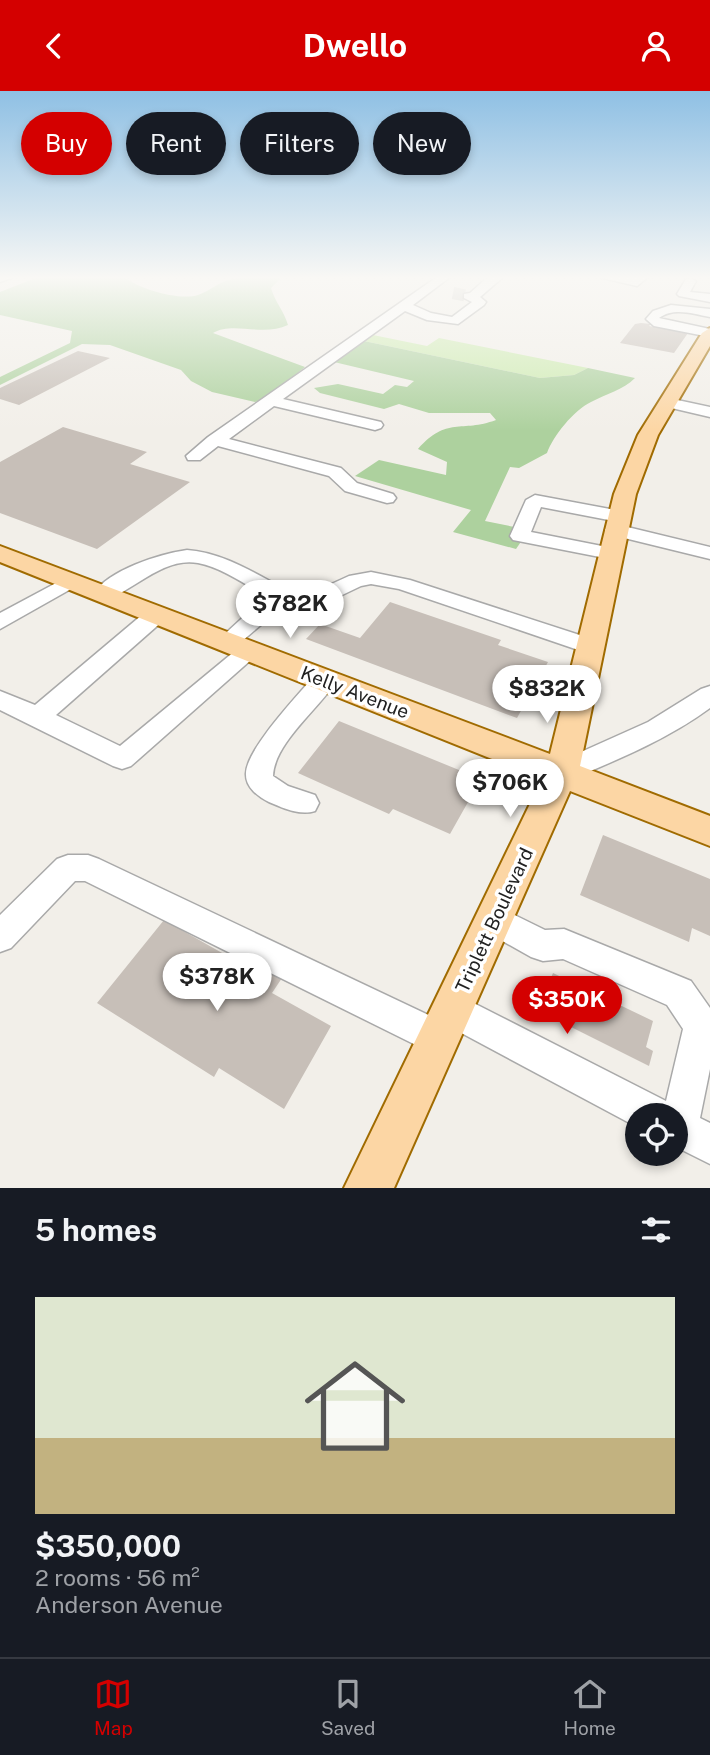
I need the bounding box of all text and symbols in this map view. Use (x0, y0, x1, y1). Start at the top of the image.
icon: back (35, 27, 73, 65)
text: Dwello (303, 27, 407, 64)
icon: person (637, 27, 675, 65)
chip: Buy (21, 112, 112, 175)
chip: Rent (126, 112, 226, 175)
chip: Filters (240, 112, 359, 175)
chip: New (373, 112, 471, 175)
pin: $782K (241, 581, 339, 640)
text: $782K (252, 589, 328, 616)
street label: Kelly Avenue (298, 661, 412, 723)
pin: $832K (498, 665, 596, 725)
text: $832K (508, 674, 586, 701)
pin: $706K (461, 759, 559, 819)
text: $706K (472, 768, 548, 795)
street label: Triplett Boulevard (451, 844, 537, 996)
pin: $378K (168, 953, 266, 1013)
text: $378K (179, 962, 255, 989)
pin: $350K (518, 977, 616, 1036)
text: $350K (528, 985, 606, 1012)
map controls (625, 1103, 688, 1166)
button: locate (625, 1103, 688, 1166)
icon: filters (637, 1211, 675, 1249)
text: 5 homes (35, 1212, 157, 1248)
icon: home (292, 1343, 418, 1469)
text: $350,000 (35, 1528, 181, 1564)
text: 2 rooms · 56 m² (35, 1564, 200, 1591)
text: Anderson Avenue (35, 1591, 223, 1618)
tab: Map (94, 1675, 133, 1739)
tab: Saved (321, 1675, 375, 1739)
tab: Home (563, 1675, 616, 1739)

